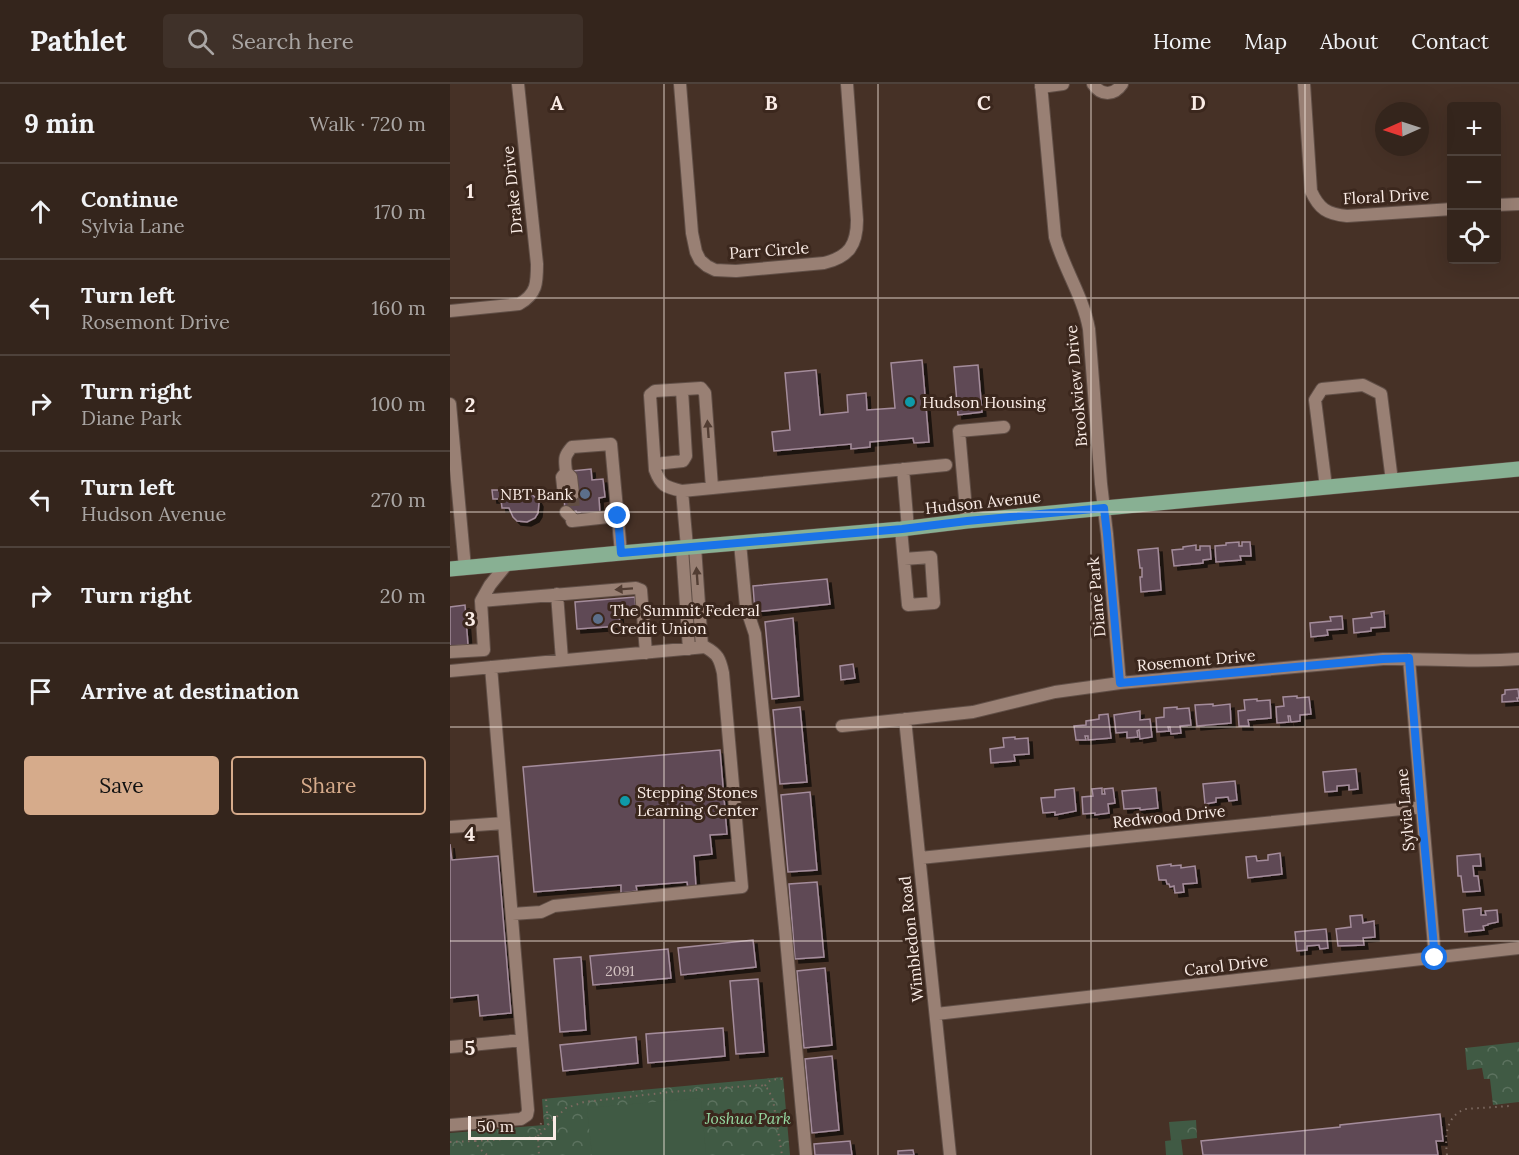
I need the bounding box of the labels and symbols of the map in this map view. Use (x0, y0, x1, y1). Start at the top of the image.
text: A (550, 90, 564, 115)
text: B (764, 90, 778, 115)
text: C (977, 90, 991, 115)
text: D (1190, 90, 1206, 115)
north arrow (1375, 102, 1429, 156)
street label: Drake Drive (497, 145, 527, 235)
text: 1 (466, 178, 474, 203)
street label: Floral Drive (1342, 184, 1430, 208)
street label: Parr Circle (728, 237, 810, 263)
street label: Brookview Drive (1061, 324, 1091, 448)
text: 2 (465, 392, 475, 417)
place label: Hudson Housing (922, 392, 1047, 412)
marker: Hudson Housing (903, 395, 917, 409)
one-way arrow (703, 419, 713, 438)
place label: NBT Bank (500, 484, 573, 504)
street label: Hudson Avenue (924, 486, 1042, 518)
marker: NBT Bank (578, 487, 592, 501)
route end (604, 502, 630, 528)
street label: Diane Park (1082, 556, 1109, 638)
one-way arrow (692, 566, 702, 585)
one-way arrow (615, 584, 634, 594)
place label: The Summit Federal Credit Union (610, 600, 760, 638)
text: 3 (464, 606, 476, 631)
marker: The Summit Federal Credit Union (591, 612, 605, 626)
street label: Rosemont Drive (1136, 645, 1256, 675)
street label: Sylvia Lane (1391, 768, 1419, 852)
place label: Stepping Stones Learning Center (637, 782, 758, 820)
marker: Stepping Stones Learning Center (618, 794, 632, 808)
street label: Redwood Drive (1112, 800, 1227, 832)
text: 4 (465, 821, 476, 846)
street label: Wimbledon Road (894, 875, 928, 1003)
route start (1421, 944, 1447, 970)
street label: Carol Drive (1183, 950, 1269, 980)
house number: 2091 (605, 962, 635, 980)
text: 5 (465, 1035, 476, 1060)
park label: Joshua Park (704, 1108, 791, 1128)
scale bar (468, 1113, 556, 1140)

